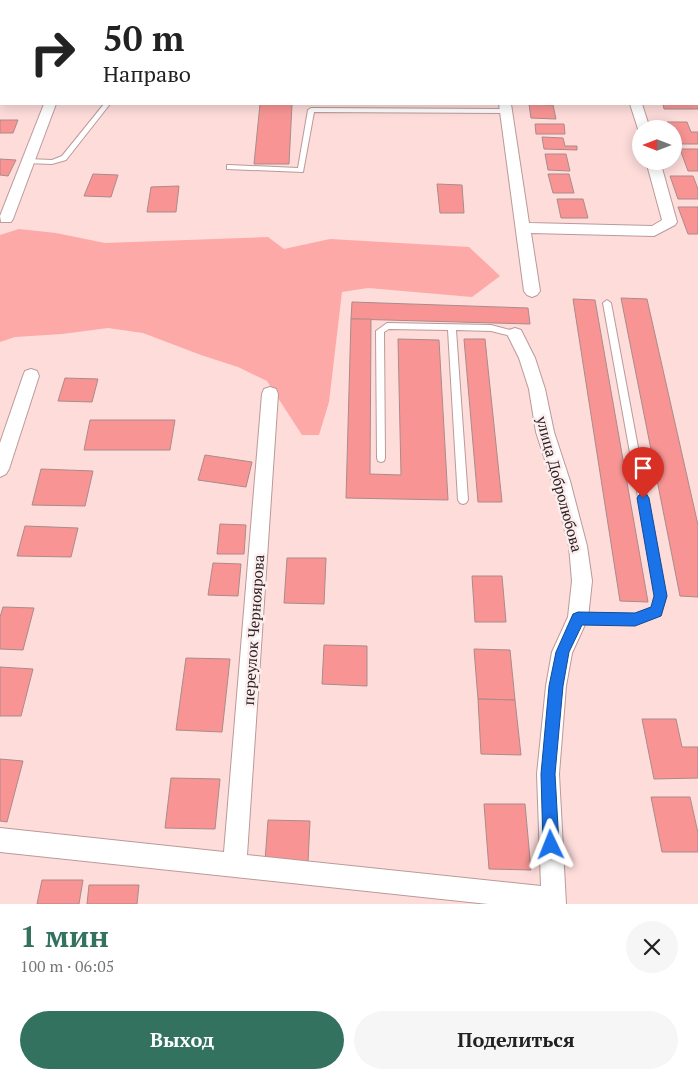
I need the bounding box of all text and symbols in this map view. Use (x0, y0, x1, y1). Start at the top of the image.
text: 50 m (103, 15, 184, 61)
icon: right (20, 20, 85, 85)
text: Направо (103, 59, 191, 88)
north arrow (632, 120, 682, 170)
map controls (632, 120, 682, 170)
street label: улица Добролюбова (532, 413, 588, 554)
pin (622, 447, 664, 498)
icon: arrive (629, 454, 657, 482)
street label: переулок Черноярова (238, 554, 268, 706)
position arrow (524, 818, 576, 870)
text: 1 мин (20, 916, 109, 956)
button: close (626, 921, 678, 973)
text: 100 m · 06:05 (20, 955, 114, 977)
button: Выход (20, 1011, 344, 1069)
button: Поделиться (354, 1011, 678, 1069)

